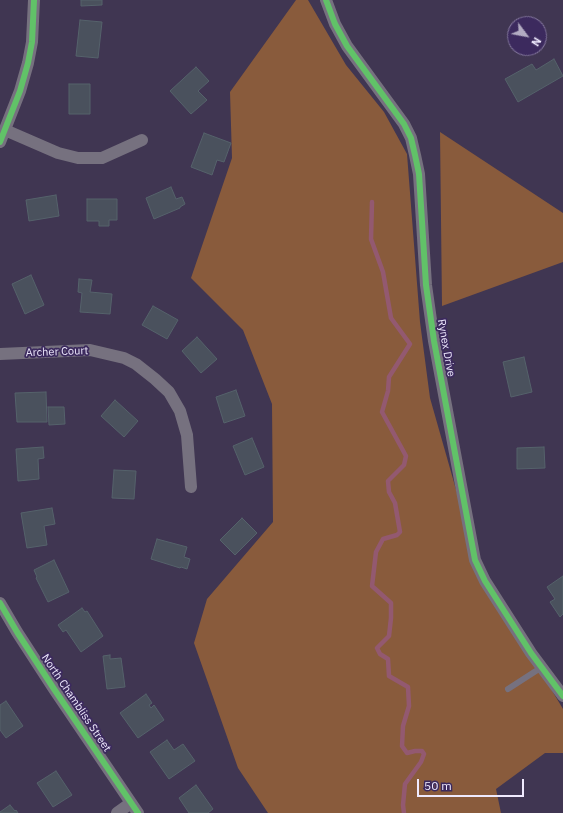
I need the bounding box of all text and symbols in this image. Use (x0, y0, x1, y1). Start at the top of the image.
north arrow (507, 16, 547, 56)
text: N (528, 35, 544, 49)
street label: Rynex Drive (434, 318, 458, 378)
street label: Archer Court (25, 344, 89, 360)
street label: North Chambliss Street (38, 652, 114, 754)
scale bar (419, 771, 526, 797)
text: 50 m (424, 778, 452, 793)

